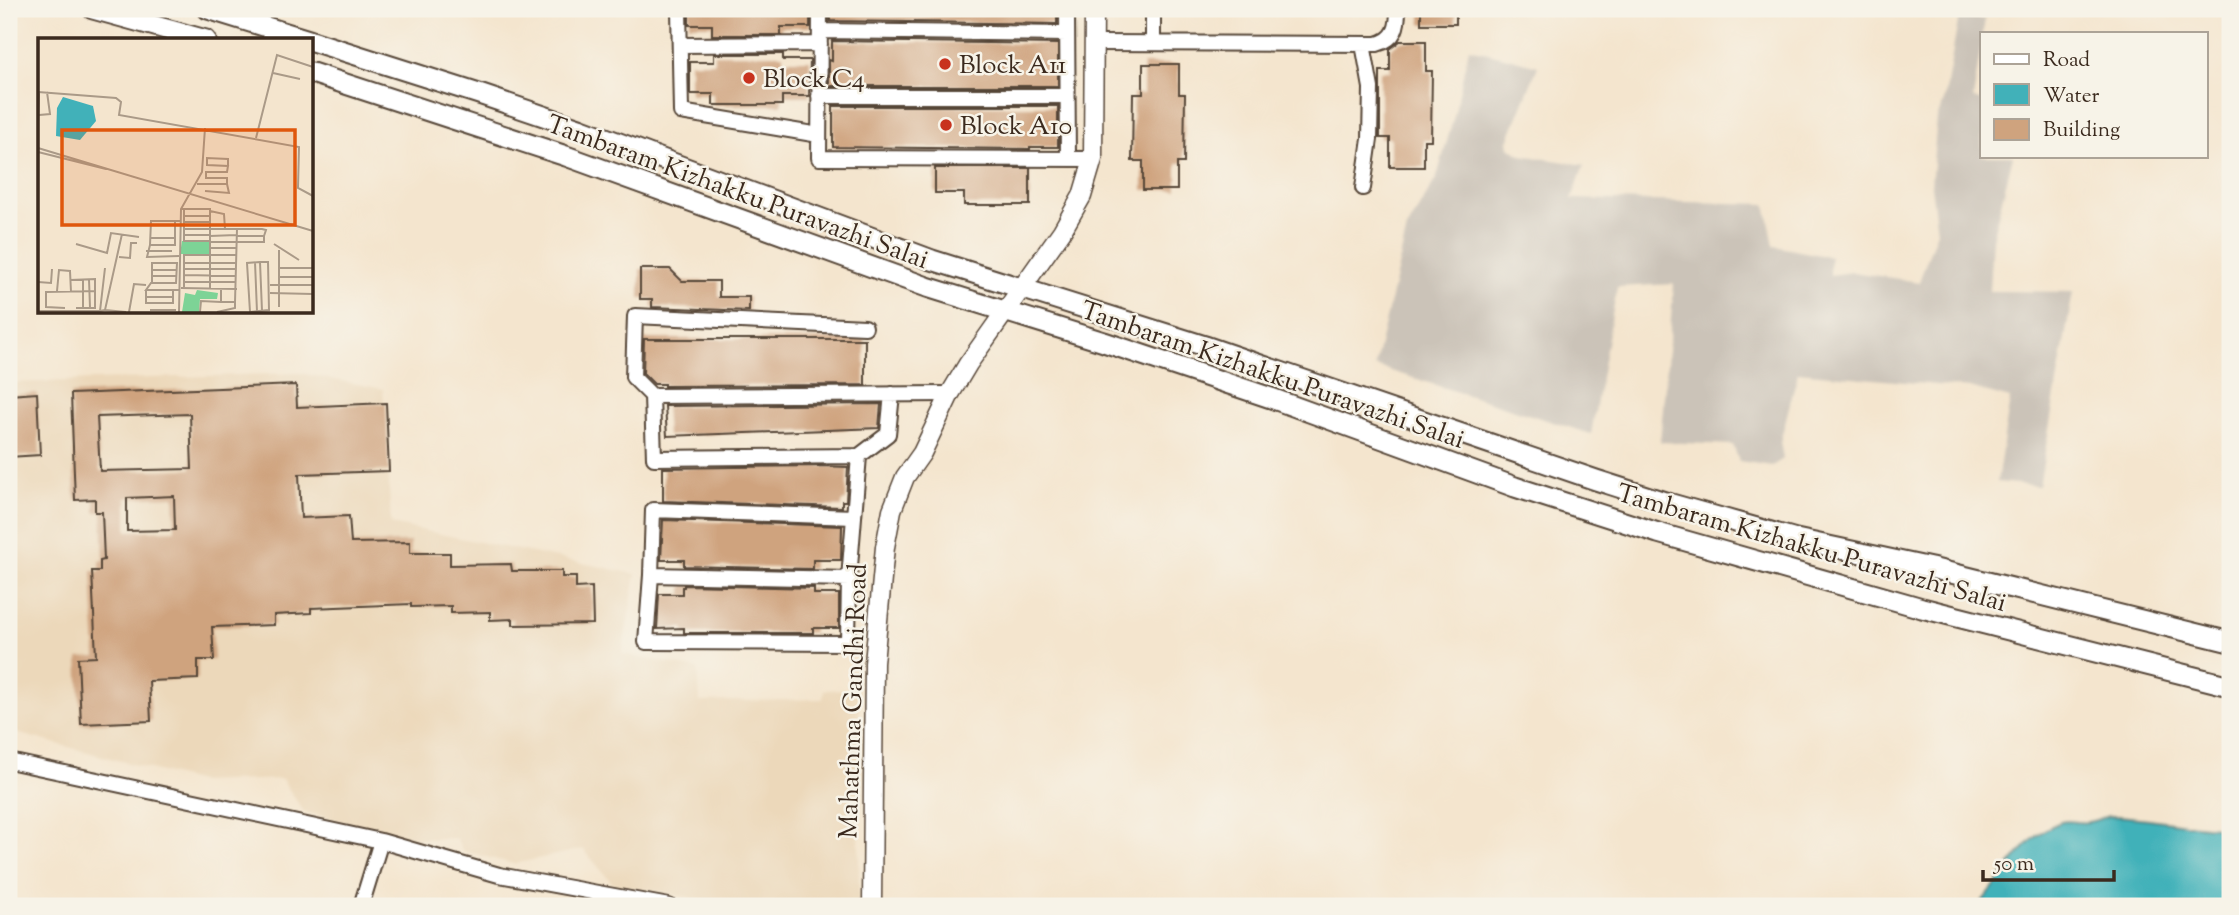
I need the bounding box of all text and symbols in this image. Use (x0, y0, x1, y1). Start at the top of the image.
legend (1980, 32, 2208, 158)
inset map (38, 38, 313, 313)
text: Road (2043, 46, 2090, 76)
place label: Block A11 (959, 48, 1067, 85)
marker: Block A11 (937, 56, 953, 72)
place label: Block C4 (763, 62, 865, 99)
marker: Block C4 (741, 70, 757, 86)
text: Water (2043, 82, 2100, 112)
street label: Tambaram Kizhakku Puravazhi Salai (541, 107, 933, 280)
place label: Block A10 (960, 109, 1072, 146)
text: Building (2043, 116, 2120, 146)
marker: Block A10 (938, 117, 954, 133)
street label: Tambaram Kizhakku Puravazhi Salai (1075, 293, 1469, 460)
street label: Tambaram Kizhakku Puravazhi Salai (1612, 476, 2011, 623)
street label: Mahathma Gandhi Road (831, 562, 878, 840)
scale bar (1983, 838, 2115, 882)
text: 50 m (1993, 850, 2034, 880)

